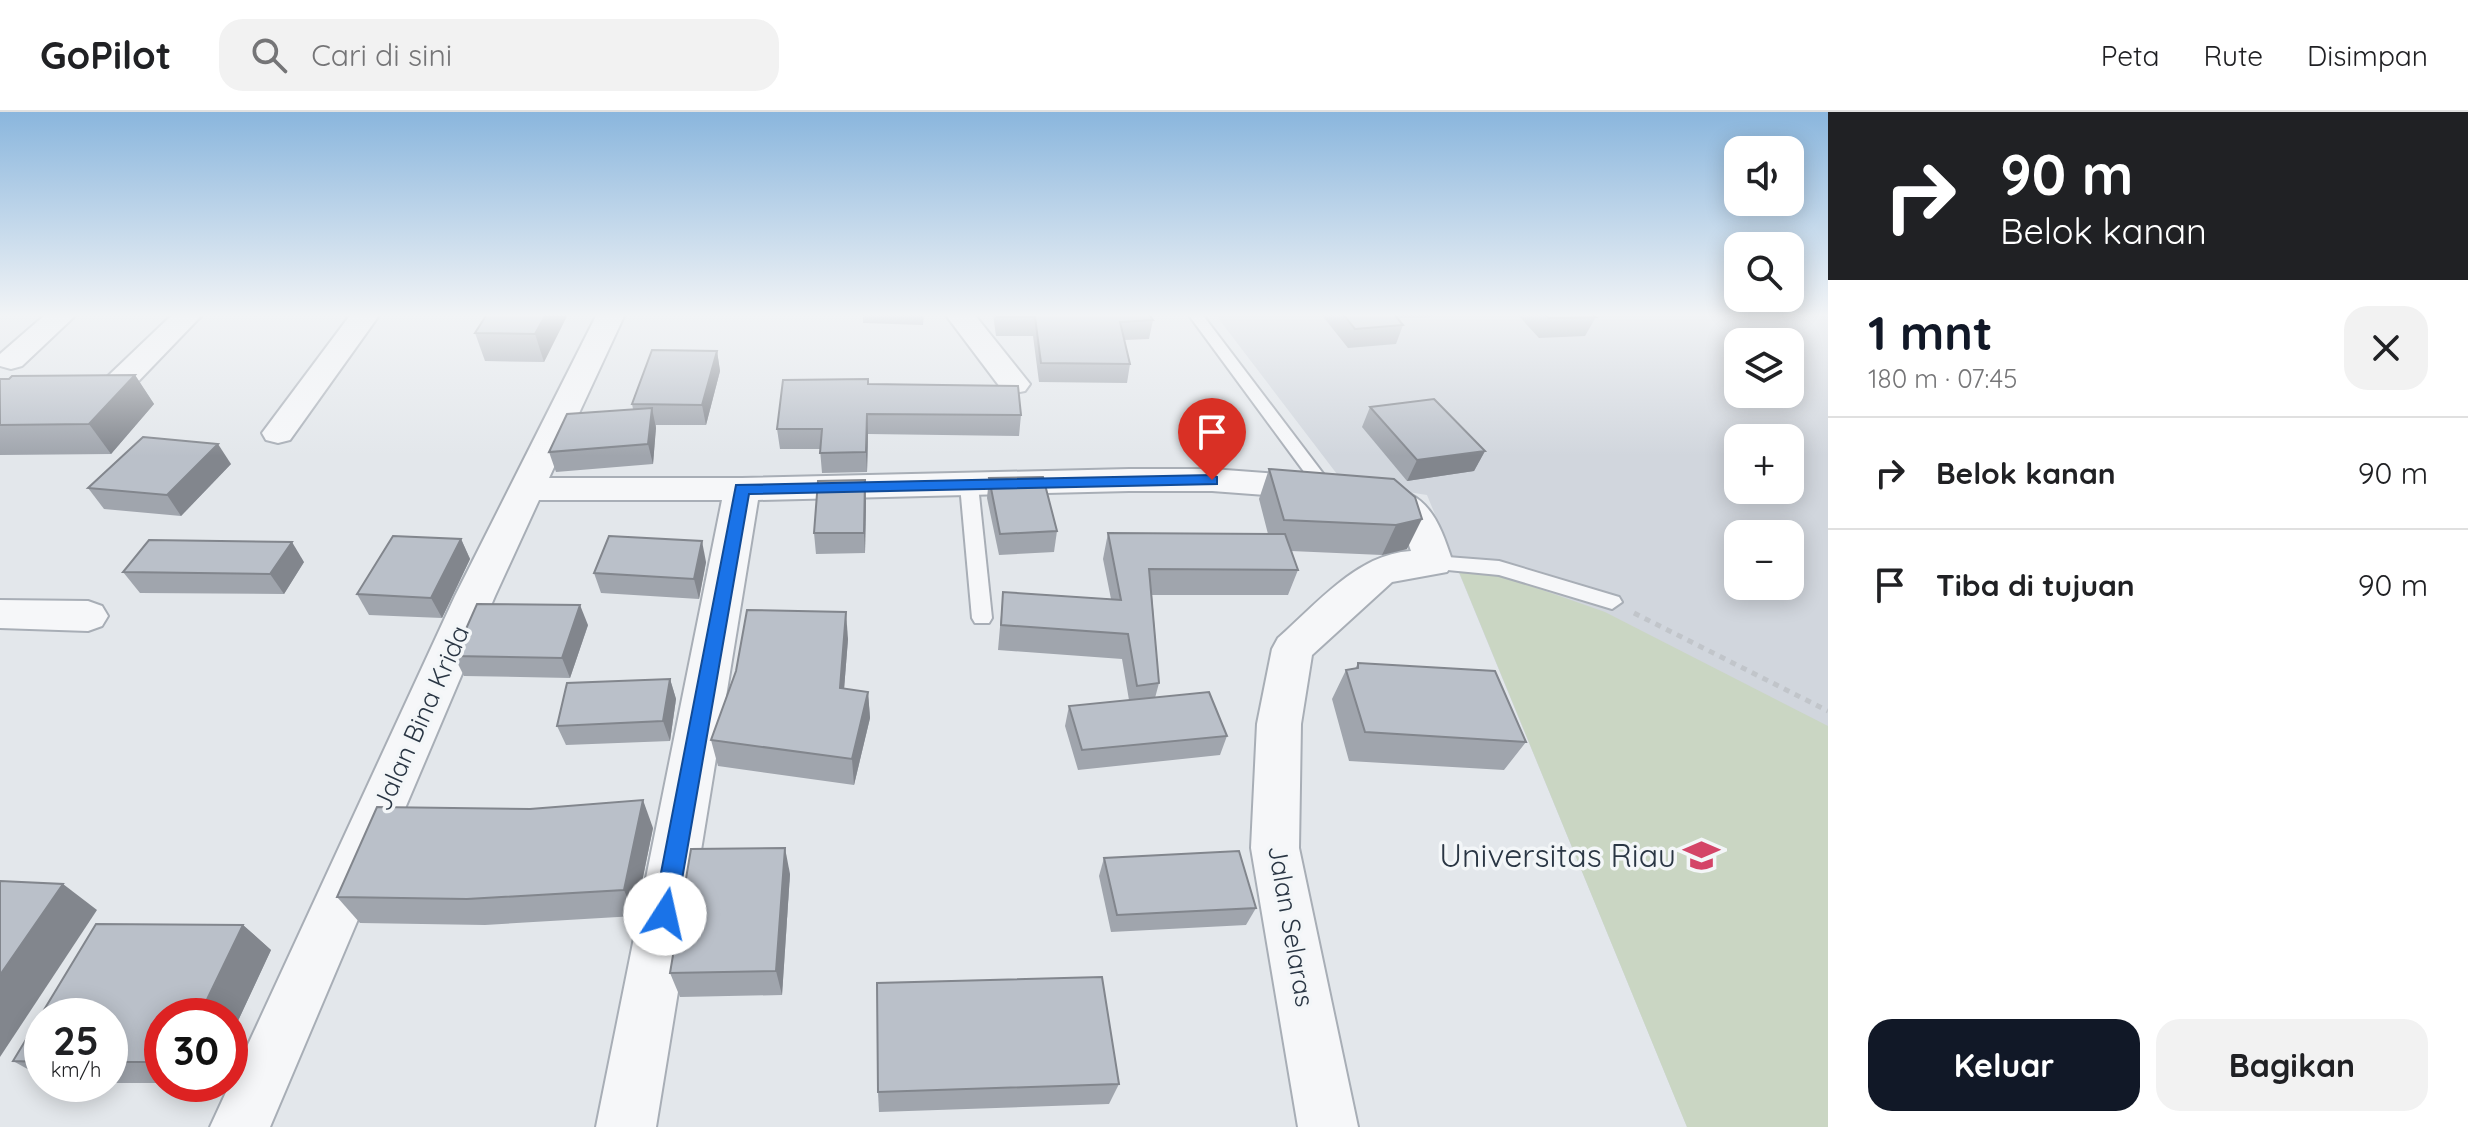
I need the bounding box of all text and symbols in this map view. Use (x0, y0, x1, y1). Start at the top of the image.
search box (219, 19, 779, 91)
text: GoPilot (40, 31, 171, 79)
icon: search (247, 33, 291, 77)
text: Cari di sini (311, 36, 452, 74)
text: Peta (2101, 38, 2160, 73)
text: Rute (2204, 38, 2263, 73)
text: Disimpan (2307, 38, 2428, 73)
map controls (1724, 136, 1804, 600)
button: sound (1724, 136, 1804, 216)
text: 90 m (2000, 139, 2134, 209)
icon: right (1868, 144, 1972, 248)
text: Belok kanan (2000, 208, 2207, 253)
button: search (1724, 232, 1804, 312)
text: 1 mnt (1868, 302, 1993, 362)
button: close (2344, 306, 2428, 390)
button: layers (1724, 328, 1804, 408)
text: 180 m · 07:45 (1868, 362, 2018, 395)
pin (1178, 398, 1246, 480)
icon: arrive (1190, 410, 1234, 454)
button: + (1724, 424, 1804, 504)
icon: right (1868, 451, 1912, 495)
text: Belok kanan (1936, 454, 2116, 492)
text: 90 m (2358, 454, 2428, 492)
button: − (1724, 520, 1804, 600)
icon: arrive (1868, 563, 1912, 607)
text: Tiba di tujuan (1936, 566, 2135, 604)
text: 90 m (2358, 566, 2428, 604)
street label: Jalan Bina Krida (365, 620, 476, 816)
place label: Universitas Riau (1439, 835, 1676, 875)
school or university icon: Universitas Riau (1683, 837, 1721, 875)
street label: Jalan Selaras (1261, 843, 1322, 1009)
position arrow (623, 872, 707, 956)
speed limit sign: 30 (144, 998, 248, 1102)
text: 25 (53, 1015, 99, 1065)
button: Keluar (1868, 1019, 2140, 1111)
button: Bagikan (2156, 1019, 2428, 1111)
text: km/h (51, 1057, 101, 1082)

